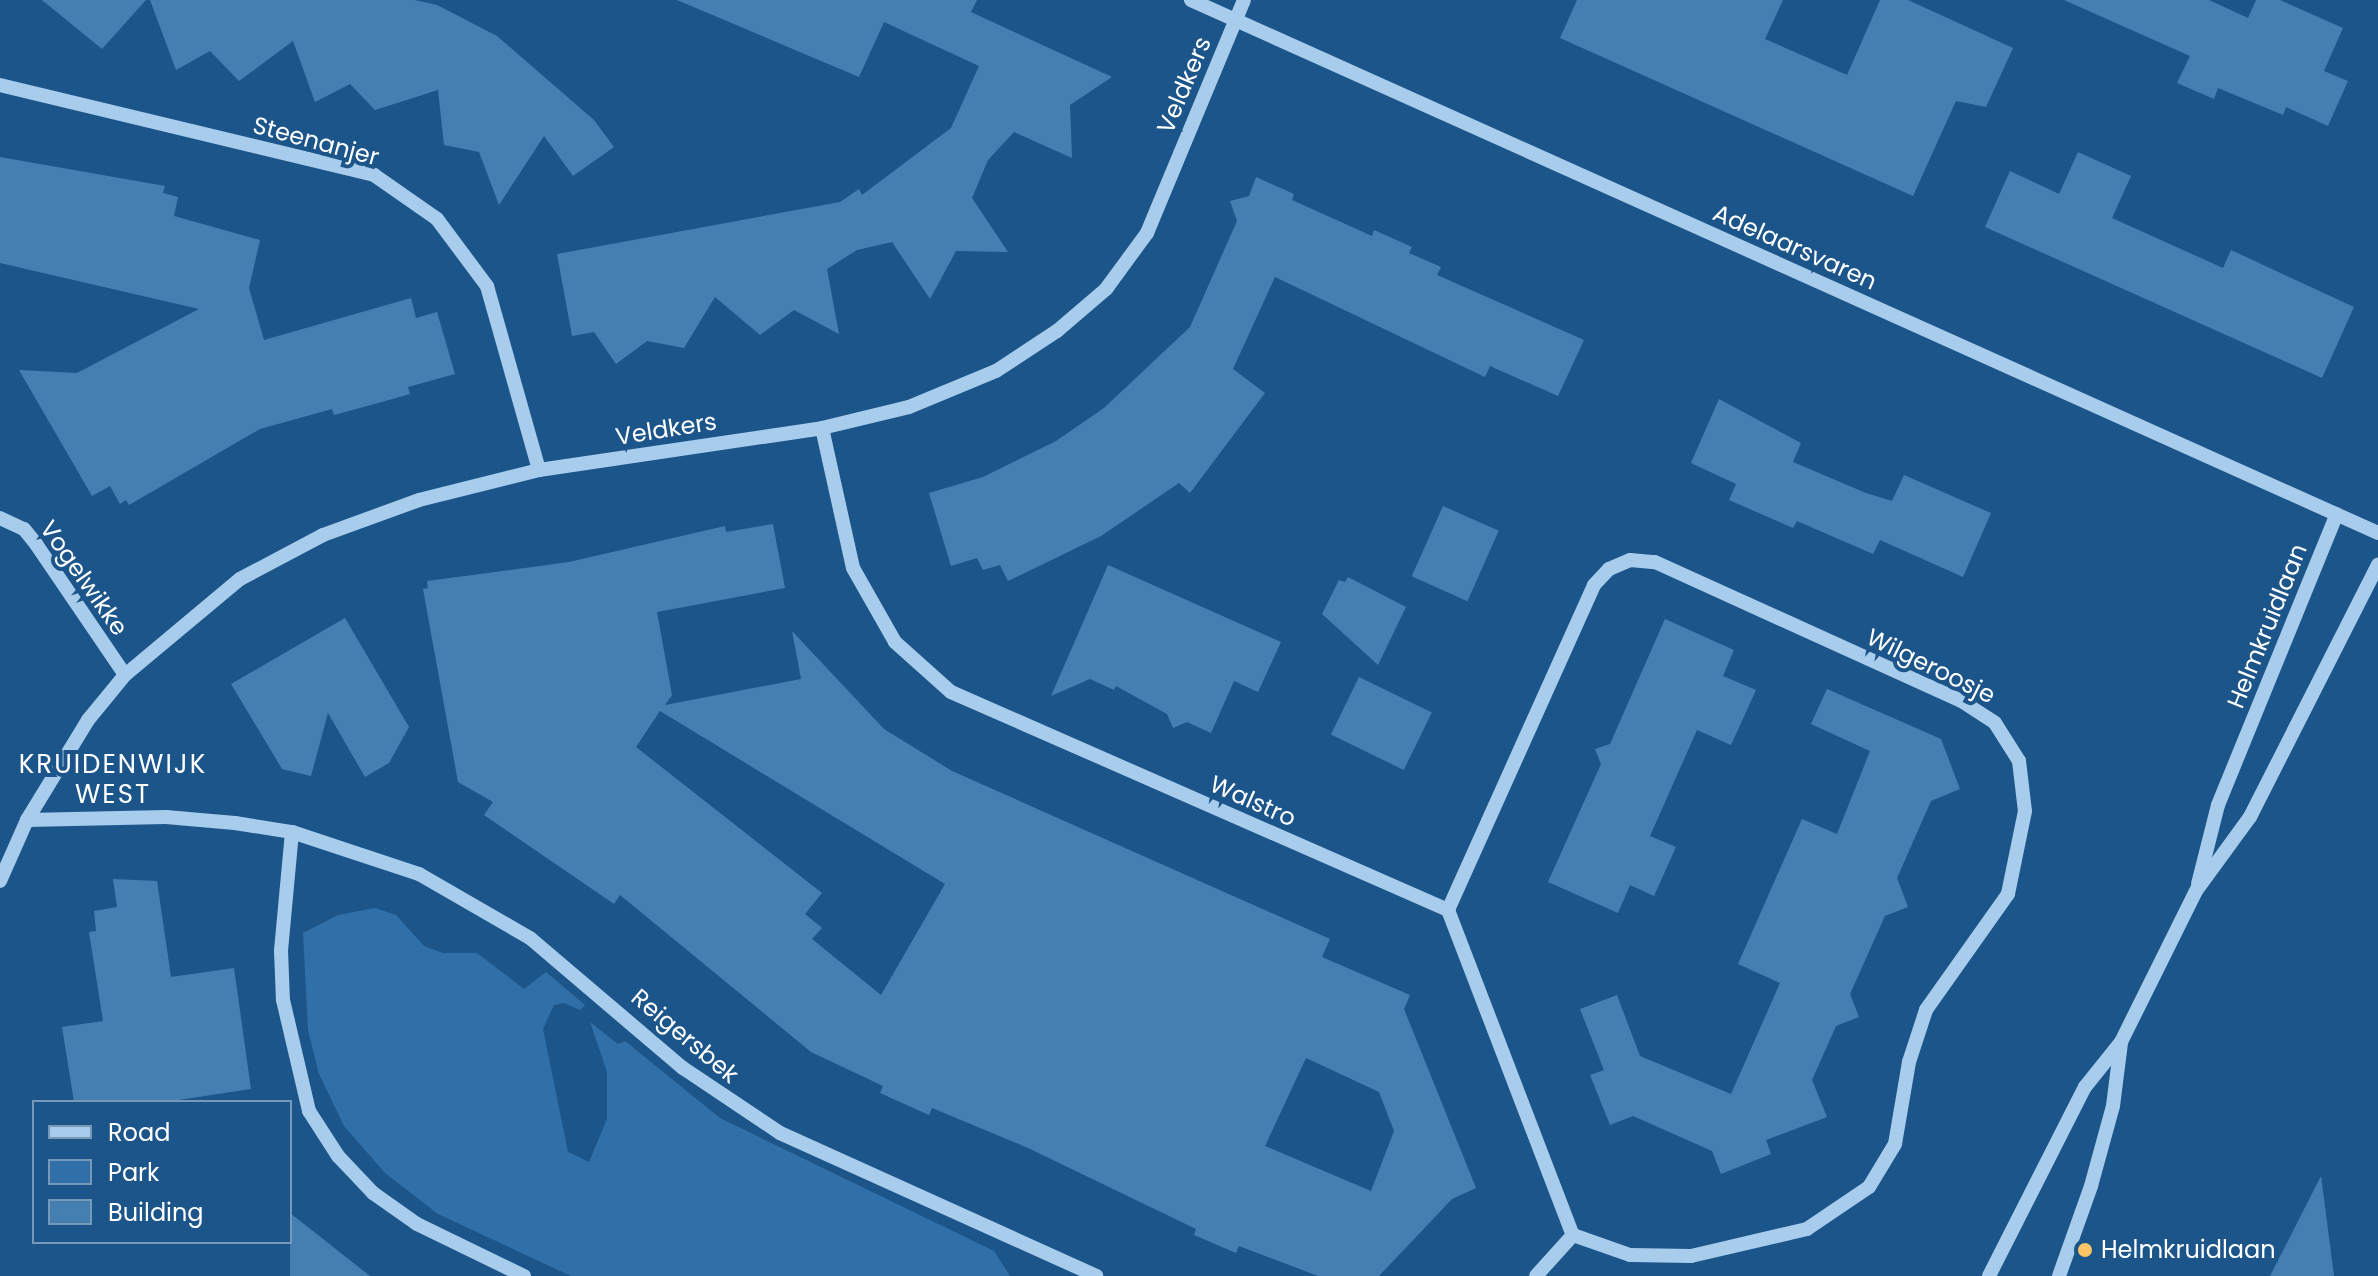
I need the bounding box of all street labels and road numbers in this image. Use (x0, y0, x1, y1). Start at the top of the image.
street label: Veldkers (1151, 32, 1217, 138)
street label: Steenanjer (250, 110, 382, 172)
street label: Adelaarsvaren (1709, 198, 1881, 296)
street label: Veldkers (613, 407, 719, 451)
street label: Vogelwikke (34, 515, 134, 641)
street label: Helmkruidlaan (2221, 540, 2313, 712)
street label: Wilgeroosje (1862, 623, 2000, 709)
street label: Walstro (1206, 769, 1300, 833)
street label: Reigersbek (625, 983, 745, 1089)

